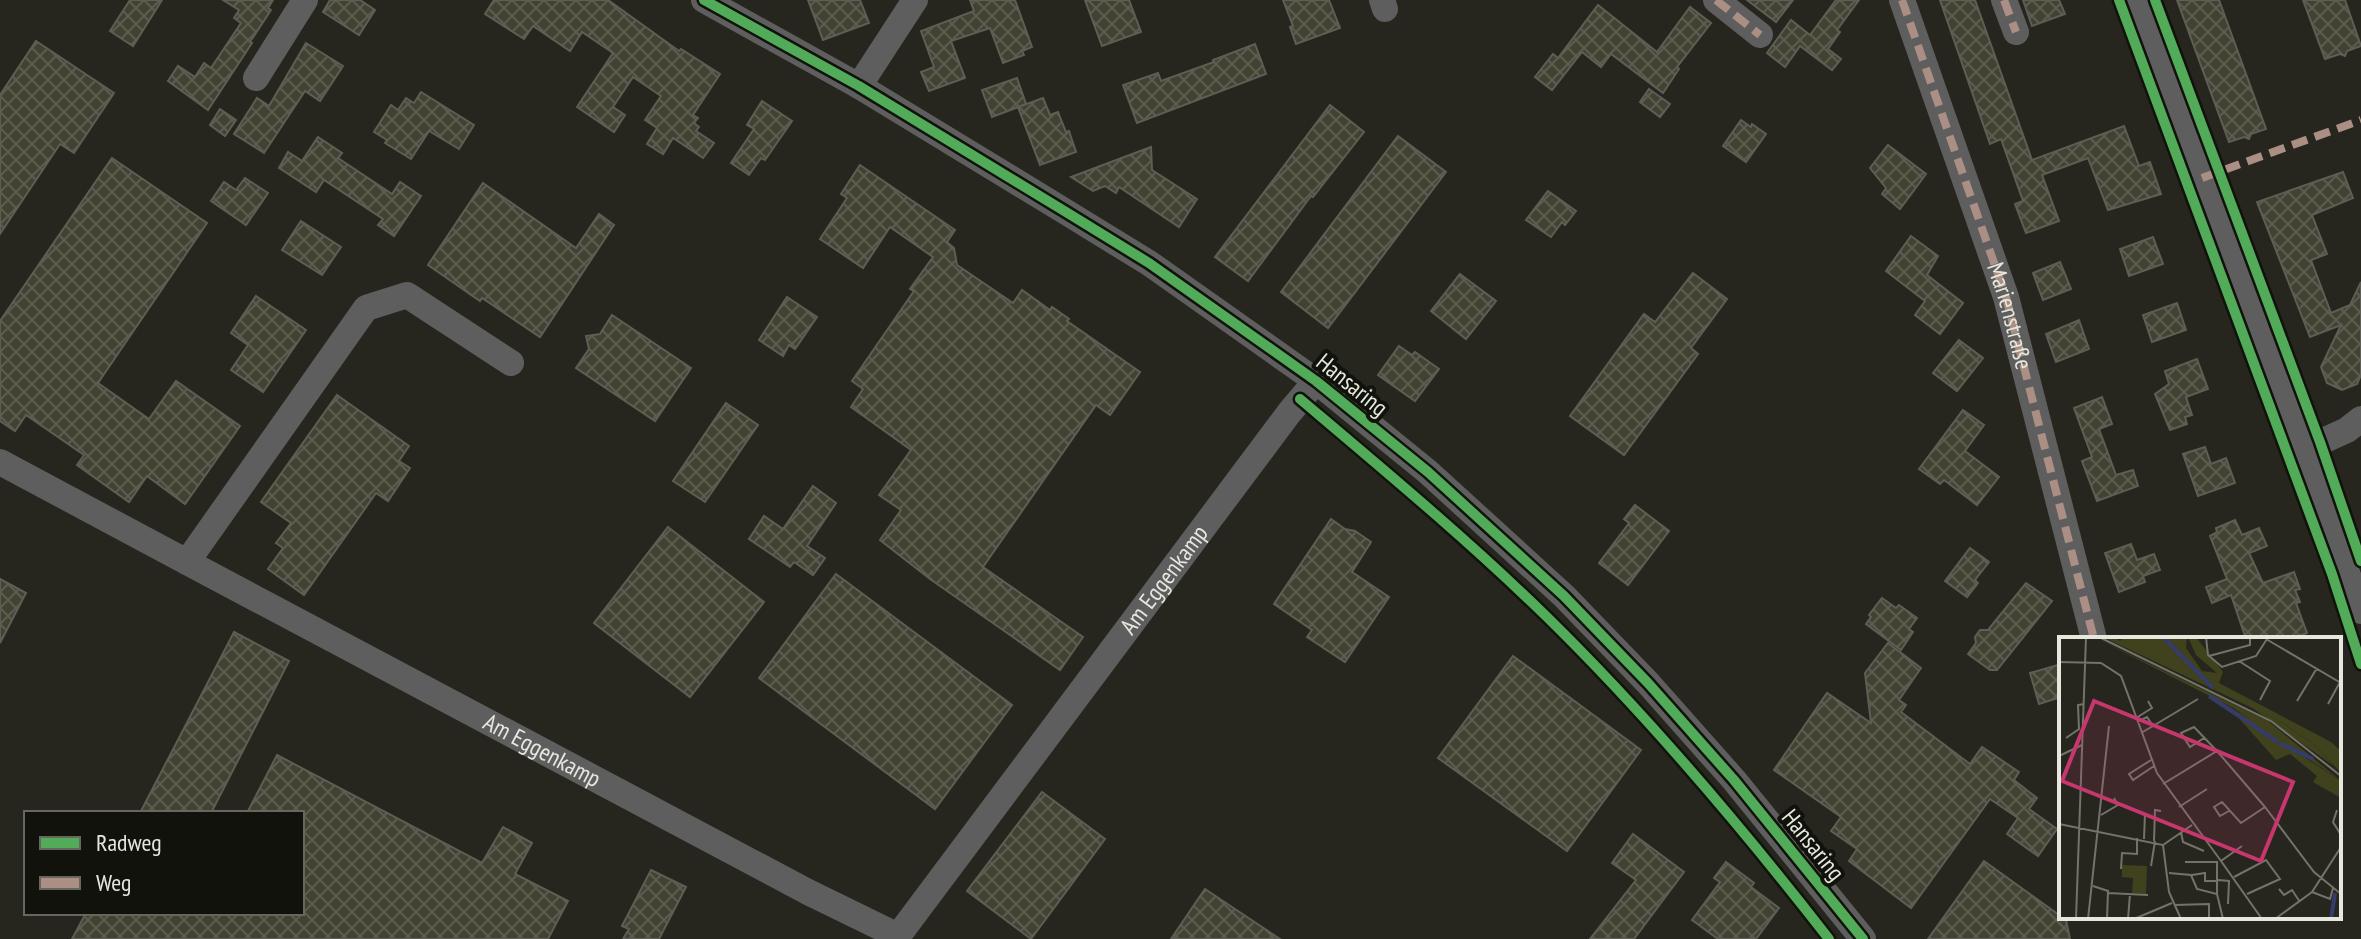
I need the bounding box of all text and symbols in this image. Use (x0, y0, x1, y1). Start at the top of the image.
street label: Marienstraße (1980, 258, 2040, 373)
street label: Hansaring (1310, 346, 1394, 423)
street label: Am Eggenkamp (1113, 519, 1215, 640)
inset map (2059, 637, 2341, 919)
street label: Am Eggenkamp (478, 706, 606, 794)
street label: Hansaring (1775, 803, 1852, 887)
legend (24, 811, 304, 915)
text: Radweg (96, 827, 162, 858)
text: Weg (96, 867, 131, 898)

